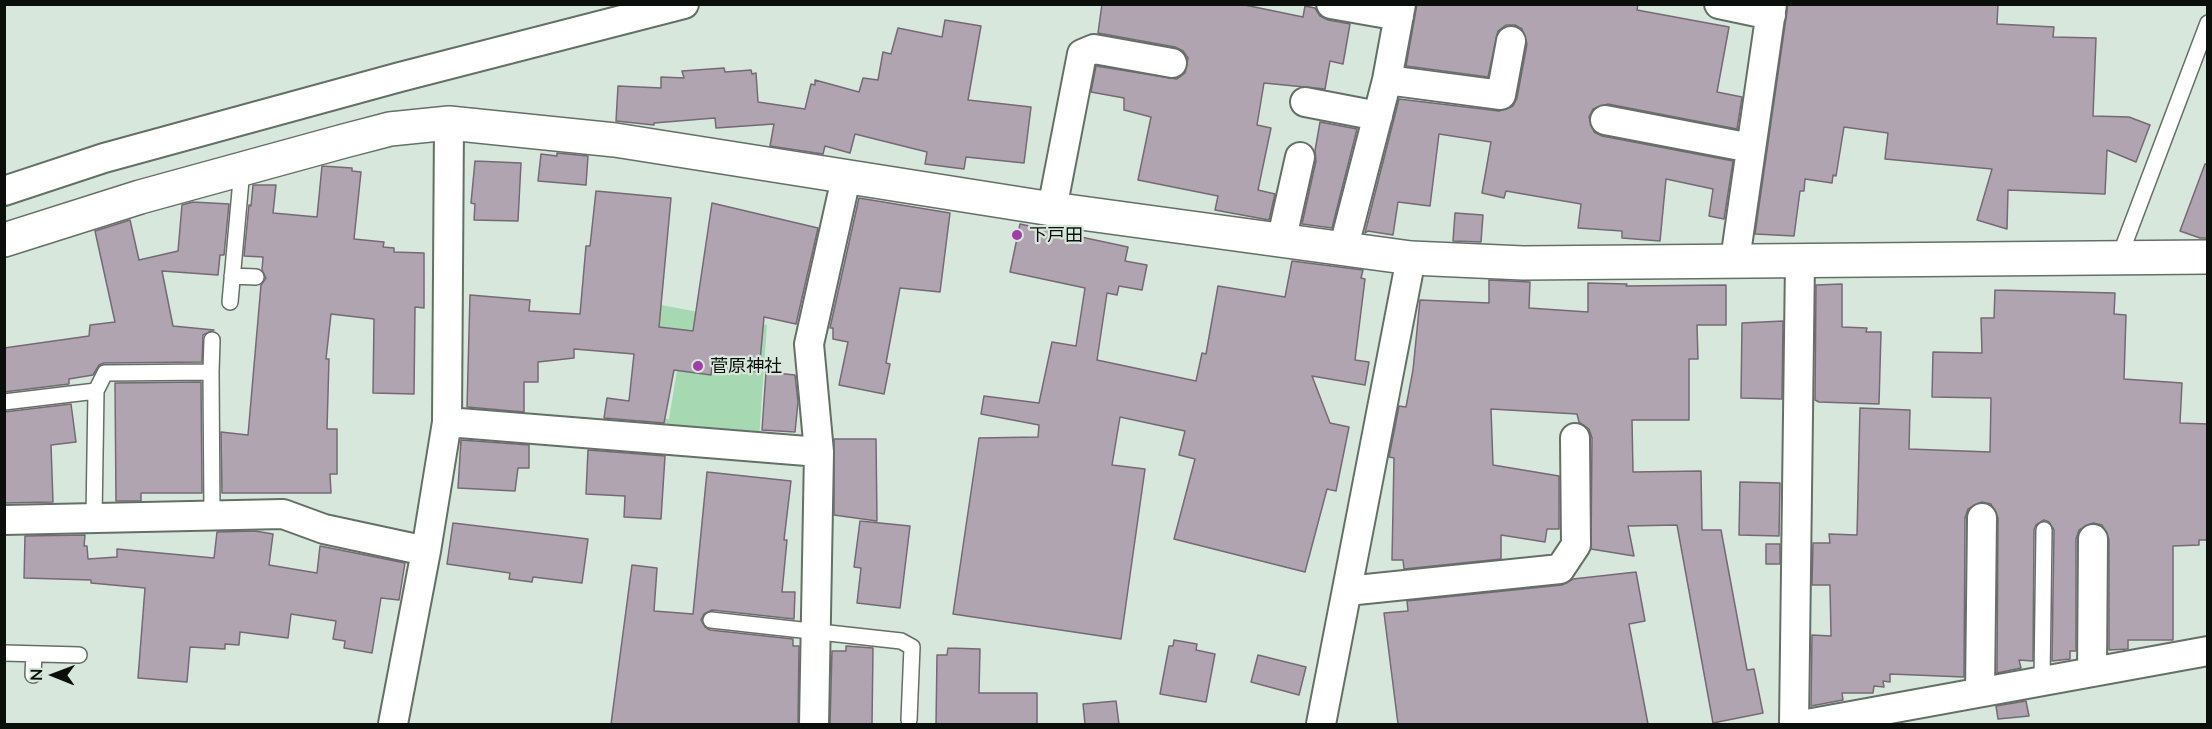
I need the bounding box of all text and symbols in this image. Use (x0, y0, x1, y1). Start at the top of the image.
place label: 下戸田 (1029, 224, 1083, 246)
marker: 下戸田 (1010, 228, 1024, 242)
place label: 菅原神社 (710, 355, 782, 377)
marker: 菅原神社 (691, 359, 705, 373)
north arrow (24, 645, 84, 705)
text: N (26, 668, 45, 681)

